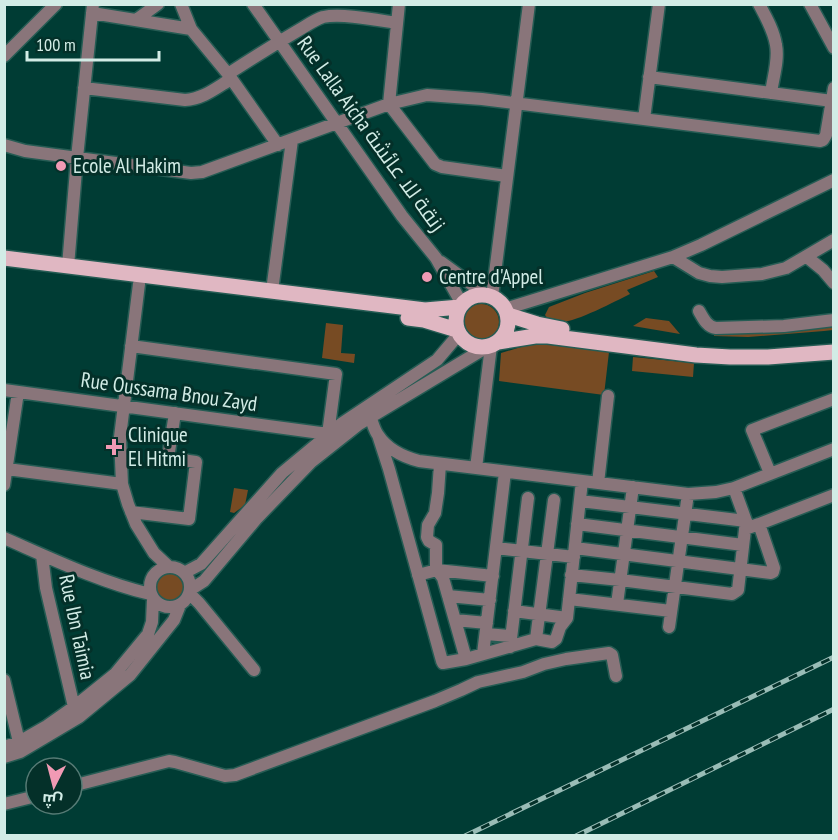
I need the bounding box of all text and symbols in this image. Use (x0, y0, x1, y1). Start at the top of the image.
scale bar (27, 24, 159, 62)
street label: Rue Lalla Aicha زنقة للا عائشة (291, 31, 451, 237)
text: 100 m (36, 33, 76, 56)
place label: Ecole Al Hakim (73, 152, 181, 179)
marker: Ecole Al Hakim (54, 159, 68, 173)
place label: Centre d'Appel (439, 263, 543, 290)
marker: Centre d'Appel (420, 270, 434, 284)
street label: Rue Oussama Bnou Zayd (79, 366, 259, 417)
place label: Clinique El Hitmi (128, 421, 188, 472)
marker: Clinique El Hitmi (105, 438, 123, 456)
street label: Rue Ibn Taimia (53, 572, 102, 682)
north arrow (24, 756, 84, 816)
text: ش (41, 790, 64, 812)

